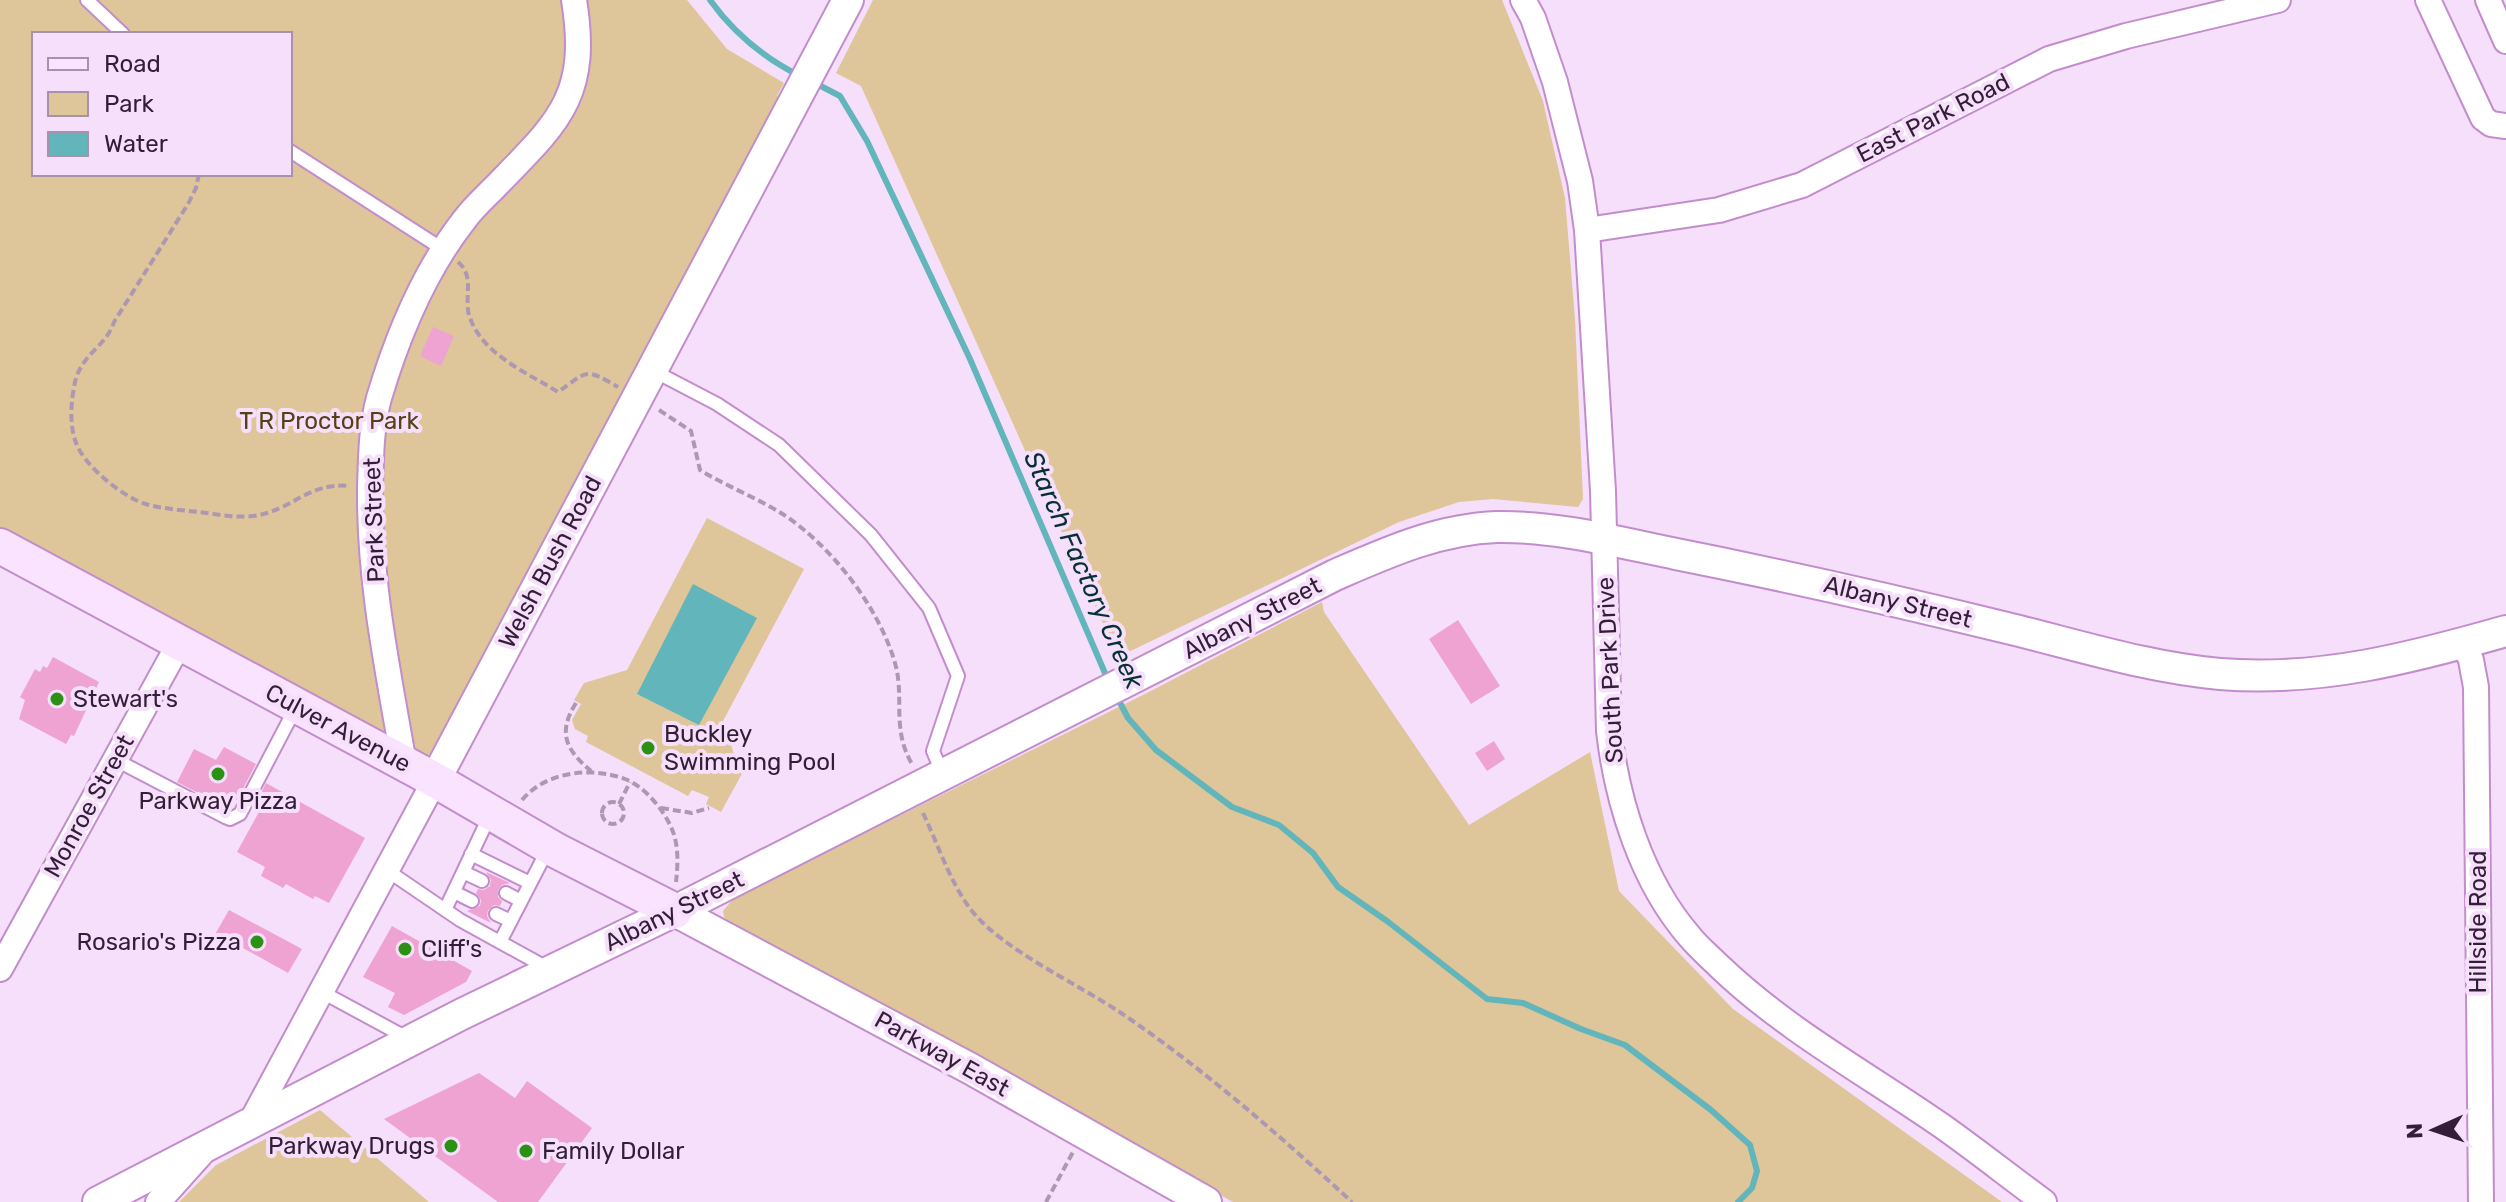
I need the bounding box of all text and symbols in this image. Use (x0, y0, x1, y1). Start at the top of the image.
legend (32, 32, 292, 176)
text: Road (104, 50, 161, 78)
street label: East Park Road (1852, 67, 2014, 169)
text: Park (104, 90, 155, 118)
text: Water (104, 130, 168, 158)
park label: T R Proctor Park (239, 407, 419, 435)
water label: Starch Factory Creek (1017, 446, 1150, 694)
street label: Park Street (358, 457, 390, 583)
street label: Welsh Bush Road (493, 471, 607, 653)
street label: Albany Street (1821, 570, 1975, 634)
street label: Albany Street (1178, 571, 1326, 665)
street label: South Park Drive (1591, 576, 1629, 764)
street label: Culver Avenue (261, 678, 415, 778)
place label: Stewart's (73, 685, 178, 713)
marker: Stewart's (48, 690, 66, 708)
place label: Buckley Swimming Pool (664, 720, 836, 776)
street label: Monroe Street (38, 730, 140, 882)
marker: Buckley Swimming Pool (639, 739, 657, 757)
marker: Parkway Pizza (209, 765, 227, 783)
place label: Parkway Pizza (138, 787, 298, 815)
street label: Hillside Road (2464, 850, 2492, 994)
street label: Albany Street (600, 865, 748, 957)
place label: Rosario's Pizza (76, 928, 241, 956)
marker: Rosario's Pizza (248, 933, 266, 951)
place label: Cliff's (421, 935, 482, 963)
marker: Cliff's (396, 940, 414, 958)
street label: Parkway East (870, 1005, 1014, 1103)
north arrow (2394, 1090, 2474, 1170)
text: N (2401, 1122, 2428, 1140)
place label: Parkway Drugs (268, 1132, 435, 1160)
marker: Parkway Drugs (442, 1137, 460, 1155)
place label: Family Dollar (542, 1137, 684, 1165)
marker: Family Dollar (517, 1142, 535, 1160)

